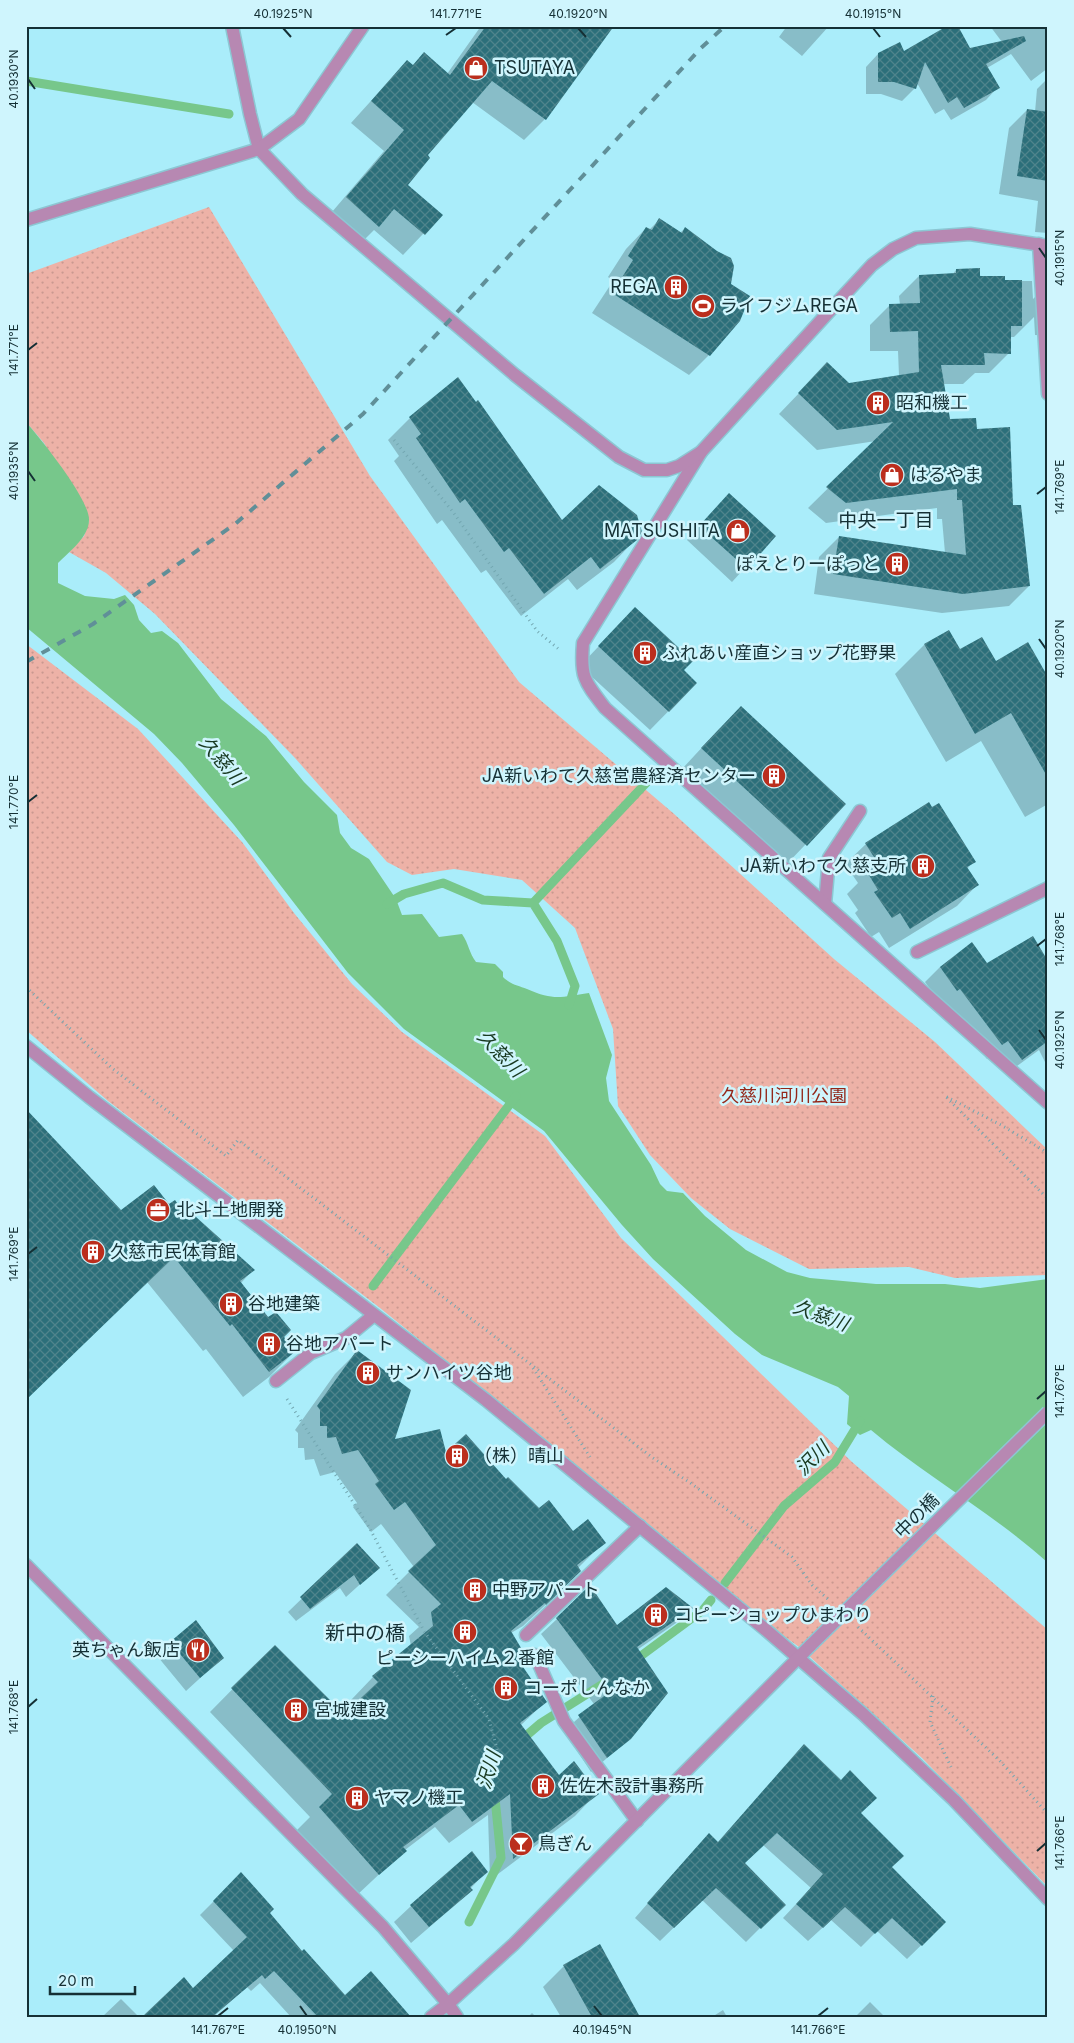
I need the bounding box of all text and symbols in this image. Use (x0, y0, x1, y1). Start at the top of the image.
text: 40.1925°N (254, 6, 312, 21)
text: 141.771°E (430, 6, 482, 21)
text: 40.1920°N (548, 6, 608, 21)
text: 40.1915°N (845, 6, 901, 21)
text: 40.1930°N (6, 49, 21, 109)
shop icon: TSUTAYA (463, 55, 489, 81)
place label: TSUTAYA (494, 57, 575, 78)
text: 40.1915°N (1052, 230, 1067, 286)
building icon: REGA (663, 274, 689, 300)
place label: REGA (610, 276, 658, 297)
sports icon: ライフジムREGA (690, 293, 716, 319)
place label: ライフジムREGA (720, 295, 858, 316)
text: 141.771°E (6, 324, 21, 376)
building icon: 昭和機工 (865, 390, 891, 416)
place label: 昭和機工 (896, 392, 968, 413)
text: 40.1935°N (6, 442, 21, 500)
text: 141.769°E (1052, 460, 1067, 514)
shop icon: はるやま (879, 462, 905, 488)
place label: はるやま (910, 464, 982, 485)
district label: 中央一丁目 (838, 509, 934, 532)
shop icon: MATSUSHITA (725, 518, 751, 544)
place label: MATSUSHITA (604, 520, 720, 541)
building icon: ぽえとりーぽっと (884, 551, 910, 577)
place label: ぽえとりーぽっと (736, 553, 880, 574)
text: 40.1920°N (1052, 619, 1067, 679)
building icon: ふれあい産直ショップ花野果 (632, 640, 658, 666)
place label: ふれあい産直ショップ花野果 (662, 642, 896, 663)
water label: 久慈川 (194, 731, 250, 791)
building icon: JA新いわて久慈営農経済センター (761, 763, 787, 789)
place label: JA新いわて久慈営農経済センター (482, 765, 756, 786)
text: 141.770°E (6, 775, 21, 829)
building icon: JA新いわて久慈支所 (910, 853, 936, 879)
place label: JA新いわて久慈支所 (740, 855, 906, 876)
text: 141.768°E (1052, 912, 1067, 966)
text: 40.1925°N (1052, 1011, 1067, 1069)
water label: 久慈川 (473, 1025, 530, 1083)
park label: 久慈川河川公園 (721, 1085, 847, 1106)
office icon: 北斗土地開発 (145, 1197, 171, 1223)
place label: 北斗土地開発 (176, 1199, 284, 1220)
text: 141.769°E (6, 1227, 21, 1281)
building icon: 久慈市民体育館 (80, 1239, 106, 1265)
place label: 久慈市民体育館 (110, 1241, 236, 1262)
building icon: 谷地建築 (218, 1291, 244, 1317)
place label: 谷地建築 (248, 1293, 320, 1314)
water label: 久慈川 (790, 1295, 853, 1337)
building icon: 谷地アパート (256, 1331, 282, 1357)
place label: 谷地アパート (286, 1333, 394, 1354)
building icon: サンハイツ谷地 (355, 1360, 381, 1386)
place label: サンハイツ谷地 (386, 1362, 512, 1383)
text: 141.767°E (1052, 1364, 1067, 1418)
water label: 沢川 (791, 1435, 835, 1480)
building icon: （株）晴山 (444, 1443, 470, 1469)
place label: （株）晴山 (474, 1445, 564, 1466)
street label: 中の橋 (890, 1489, 943, 1542)
building icon: 中野アパート (462, 1577, 488, 1603)
place label: 中野アパート (492, 1579, 600, 1600)
building icon: コピーショップひまわり (643, 1602, 669, 1628)
place label: コピーショップひまわり (674, 1604, 872, 1625)
building icon: ピーシーハイム２番館 (452, 1619, 478, 1645)
district label: 新中の橋 (325, 1621, 405, 1645)
restaurant icon: 英ちゃん飯店 (185, 1637, 211, 1663)
place label: 英ちゃん飯店 (72, 1639, 180, 1660)
place label: ピーシーハイム２番館 (376, 1647, 554, 1668)
building icon: コーポしんなか (493, 1675, 519, 1701)
place label: コーポしんなか (524, 1677, 650, 1698)
text: 141.768°E (6, 1680, 21, 1734)
building icon: 宮城建設 (283, 1697, 309, 1723)
place label: 宮城建設 (314, 1699, 386, 1720)
water label: 沢川 (472, 1747, 506, 1792)
building icon: 佐佐木設計事務所 (530, 1773, 556, 1799)
place label: 佐佐木設計事務所 (560, 1775, 704, 1796)
building icon: ヤマノ機工 (344, 1785, 370, 1811)
place label: ヤマノ機工 (374, 1787, 463, 1808)
text: 141.766°E (1052, 1816, 1067, 1870)
bar icon: 鳥ぎん (508, 1831, 534, 1857)
place label: 鳥ぎん (538, 1833, 592, 1854)
scale bar (50, 1963, 135, 1995)
text: 20 m (58, 1971, 94, 1990)
text: 141.767°E (191, 2022, 245, 2037)
text: 40.1950°N (277, 2022, 337, 2037)
text: 40.1945°N (572, 2022, 632, 2037)
text: 141.766°E (791, 2022, 845, 2037)

